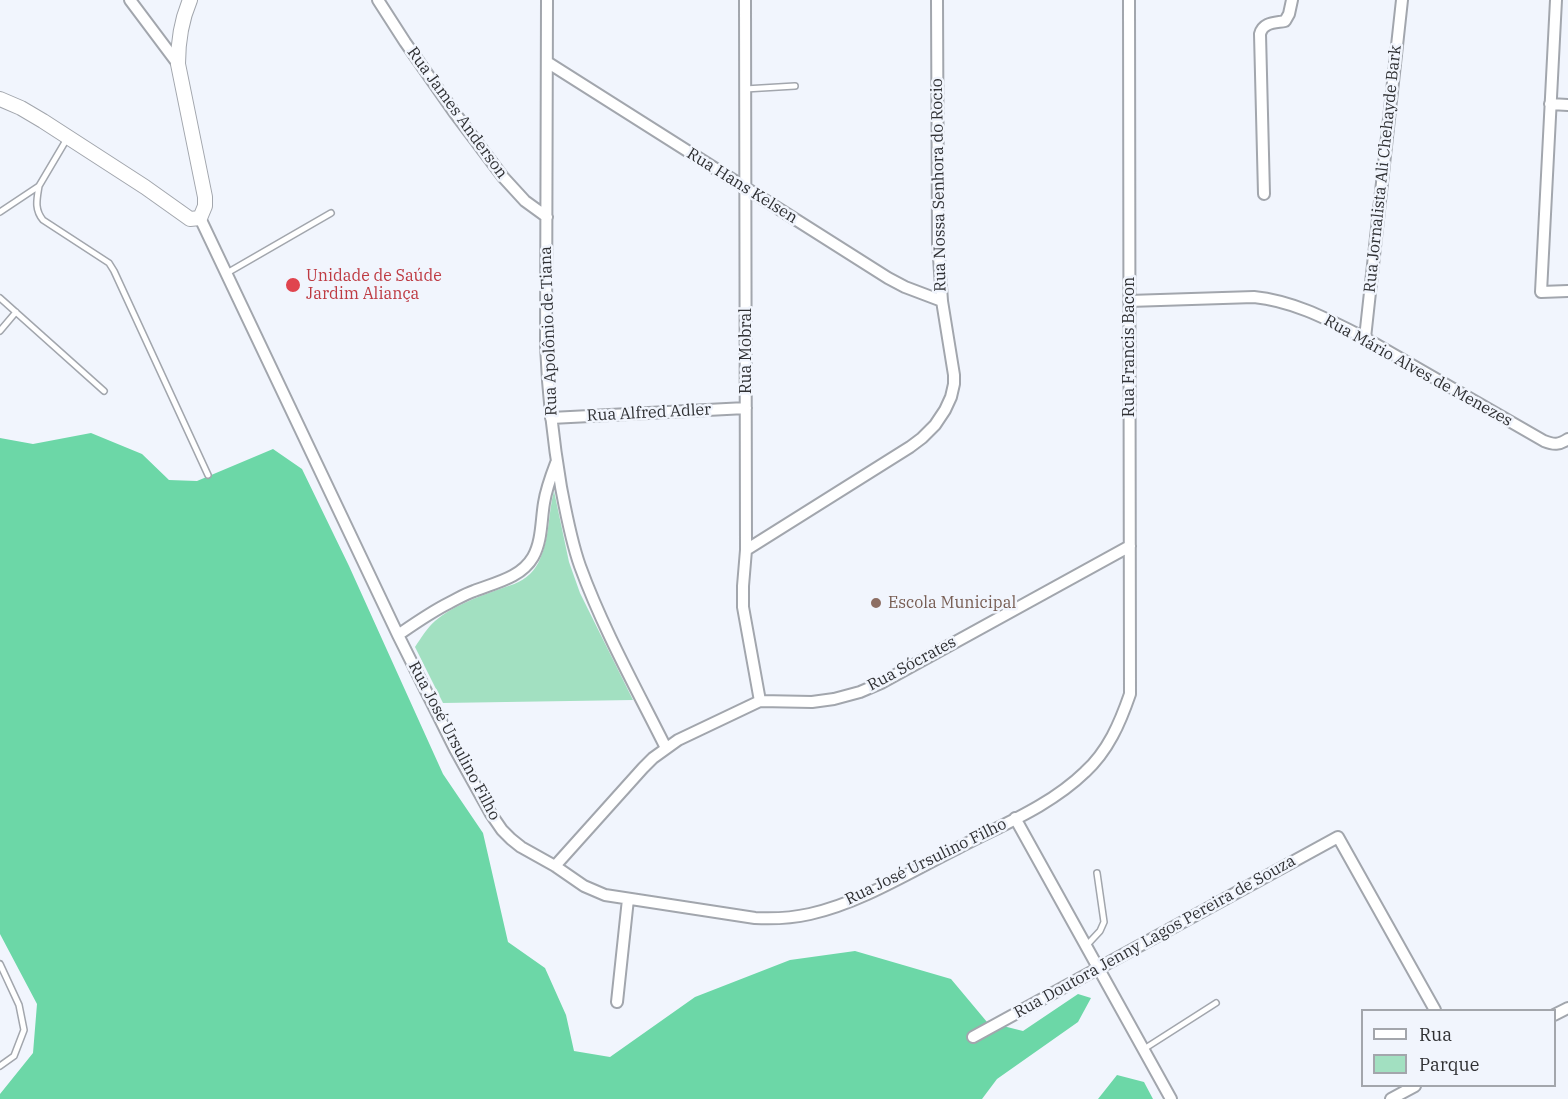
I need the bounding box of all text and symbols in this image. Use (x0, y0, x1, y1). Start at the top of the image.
street label: Rua James Anderson (403, 43, 511, 183)
street label: Rua Jornalista Ali Chehayde Bark (1360, 44, 1406, 294)
street label: Rua Nossa Senhora do Rocio (928, 78, 950, 292)
street label: Rua Hans Kelsen (683, 144, 801, 228)
street label: Rua Apolônio de Tiana (536, 246, 562, 416)
place label: Unidade de Saúde Jardim Aliança (306, 266, 442, 304)
marker: Unidade de Saúde Jardim Aliança (284, 276, 302, 294)
street label: Rua Francis Bacon (1119, 277, 1139, 417)
street label: Rua Mobral (736, 308, 756, 394)
street label: Rua Mário Alves de Menezes (1321, 311, 1515, 431)
street label: Rua Alfred Adler (586, 400, 712, 426)
place label: Escola Municipal (888, 593, 1016, 613)
marker: Escola Municipal (869, 596, 883, 610)
street label: Rua Sócrates (864, 633, 960, 695)
street label: Rua José Ursulino Filho (404, 658, 504, 824)
street label: Rua José Ursulino Filho (842, 815, 1010, 909)
street label: Rua Doutora Jenny Lagos Pereira de Souza (1011, 851, 1299, 1023)
legend (1361, 1009, 1556, 1087)
text: Rua (1419, 1023, 1452, 1046)
text: Parque (1419, 1053, 1479, 1076)

